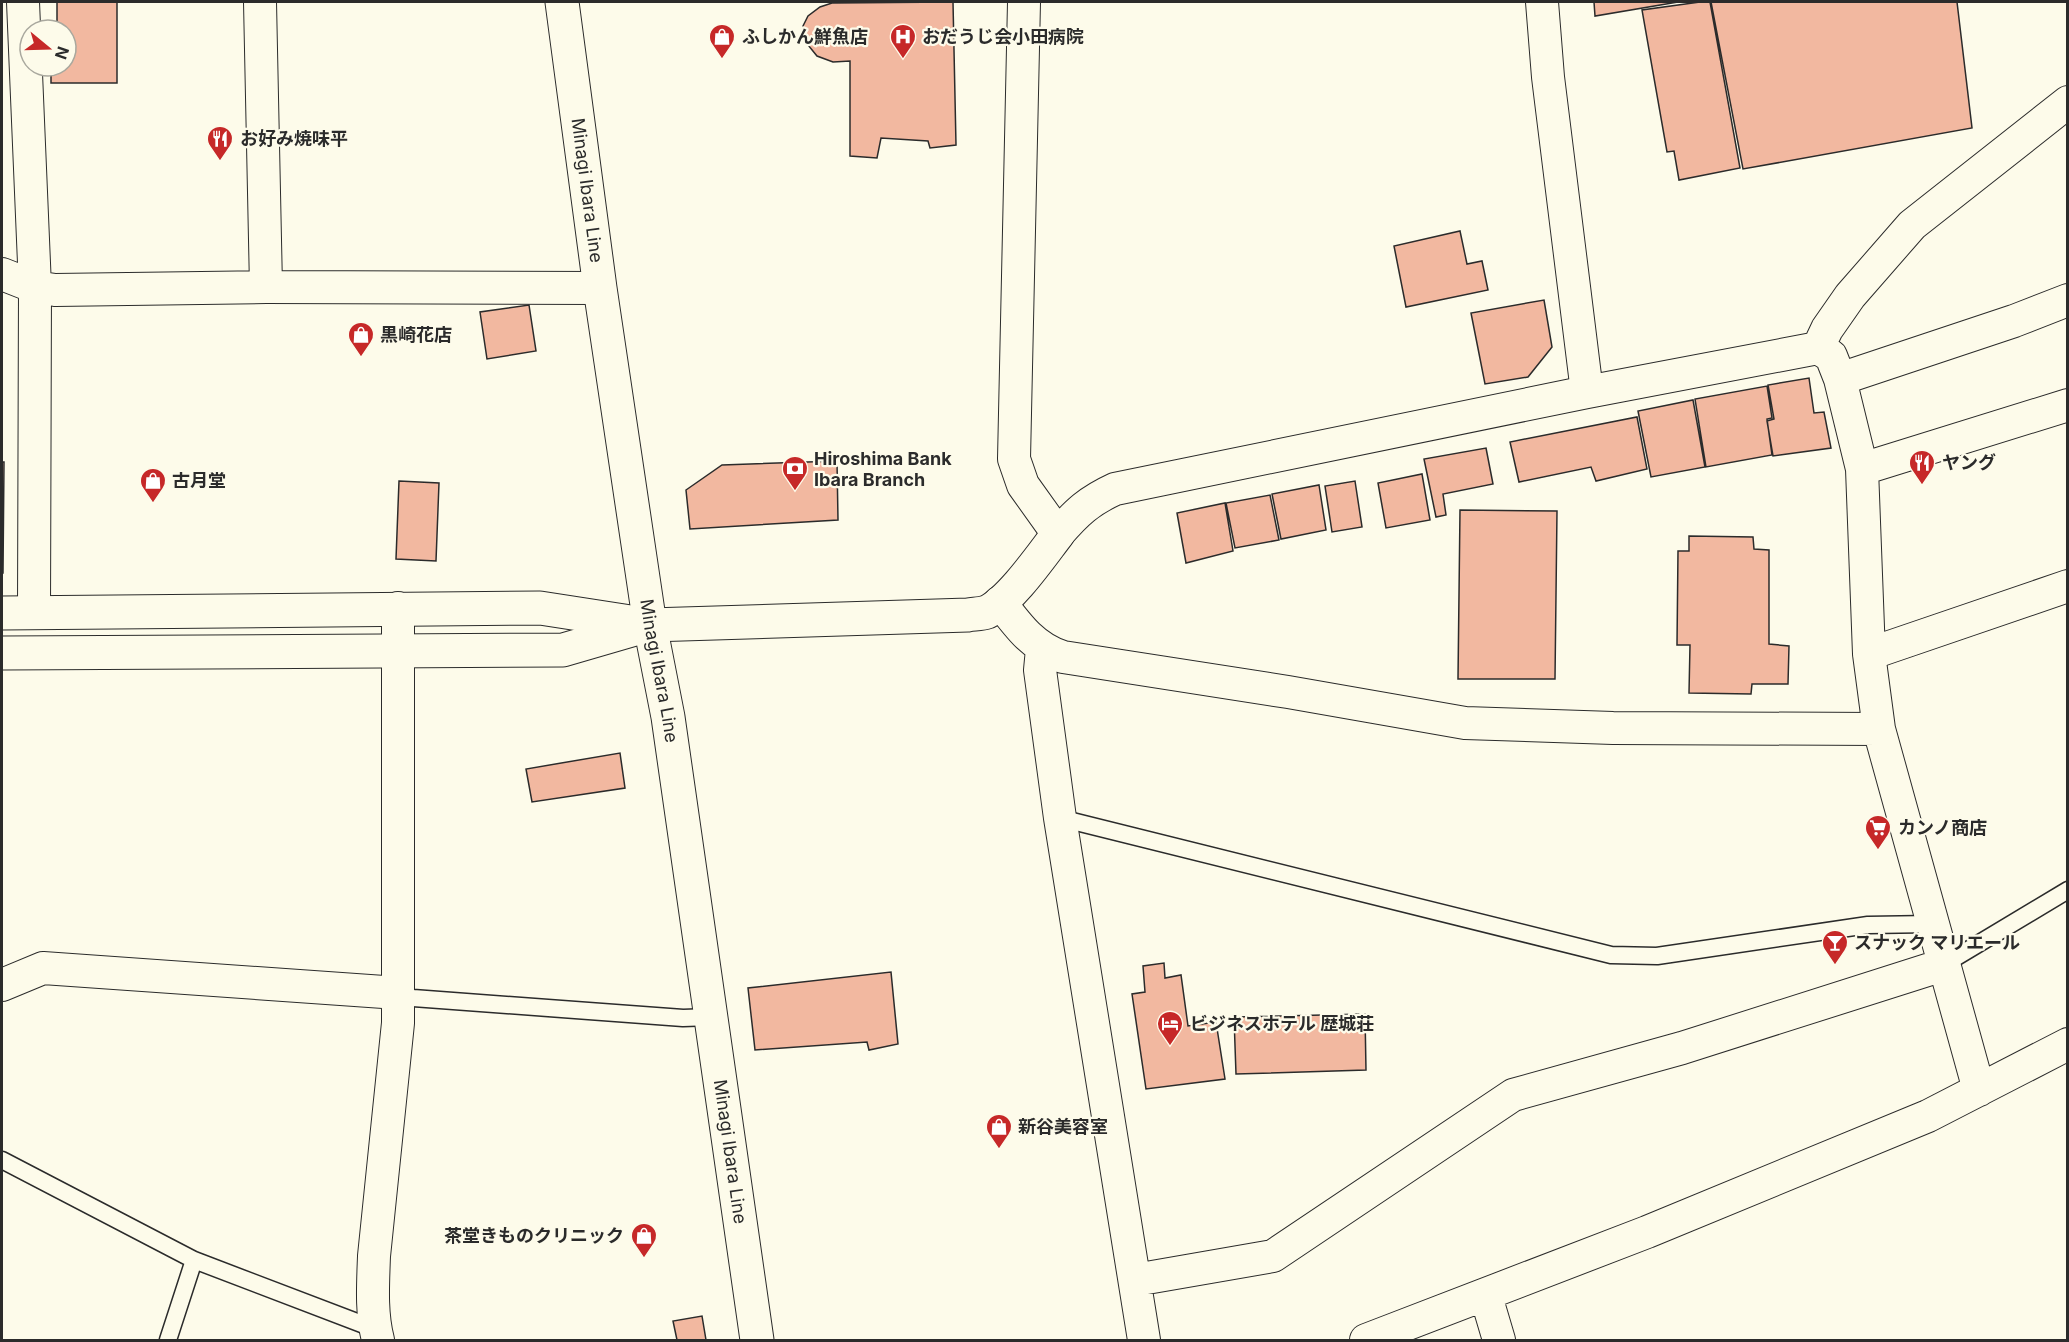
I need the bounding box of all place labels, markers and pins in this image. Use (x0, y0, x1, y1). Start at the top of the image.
shop icon: ふしかん鮮魚店 (707, 22, 737, 60)
hospital icon: おだうじ会小田病院 (888, 22, 918, 60)
place label: ふしかん鮮魚店 (742, 26, 868, 47)
place label: おだうじ会小田病院 (922, 26, 1084, 47)
restaurant icon: お好み焼味平 (205, 124, 235, 162)
place label: お好み焼味平 (240, 128, 348, 149)
shop icon: 黒崎花店 (346, 320, 376, 358)
place label: 黒崎花店 (380, 324, 452, 345)
place label: Hiroshima Bank Ibara Branch (814, 448, 952, 490)
restaurant icon: ヤング (1907, 448, 1937, 486)
place label: ヤング (1942, 452, 1996, 473)
bank icon: Hiroshima Bank Ibara Branch (780, 454, 810, 492)
shop icon: 古月堂 (138, 466, 168, 504)
place label: 古月堂 (172, 470, 226, 491)
supermarket icon: カンノ商店 (1863, 813, 1893, 851)
place label: カンノ商店 (1898, 817, 1987, 838)
bar icon: スナック マリエール (1820, 928, 1850, 966)
place label: スナック マリエール (1854, 932, 2020, 953)
hotel icon: ビジネスホテル 歴城荘 (1155, 1009, 1185, 1047)
place label: ビジネスホテル 歴城荘 (1190, 1013, 1374, 1034)
shop icon: 新谷美容室 (984, 1112, 1014, 1150)
place label: 新谷美容室 (1018, 1116, 1108, 1137)
shop icon: 茶堂きものクリニック (629, 1221, 659, 1259)
place label: 茶堂きものクリニック (444, 1225, 624, 1246)

